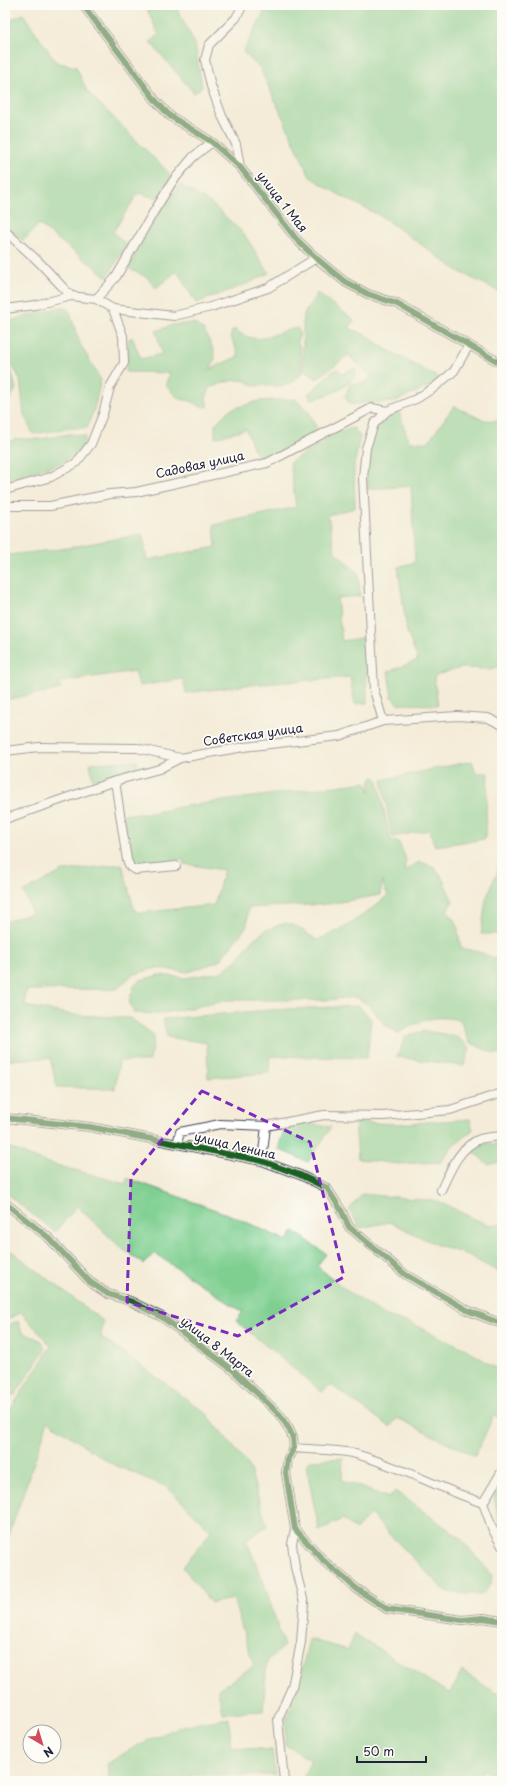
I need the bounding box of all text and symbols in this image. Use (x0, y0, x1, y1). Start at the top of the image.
street label: улица 1 Мая (253, 167, 312, 236)
street label: Садовая улица (154, 446, 246, 482)
street label: Советская улица (202, 718, 304, 750)
street label: улица Ленина (193, 1127, 278, 1163)
street label: улица 8 Марта (177, 1312, 259, 1381)
north arrow (22, 1724, 62, 1764)
scale bar (357, 1738, 426, 1764)
text: 50 m (363, 1742, 394, 1760)
text: N (40, 1743, 57, 1762)

